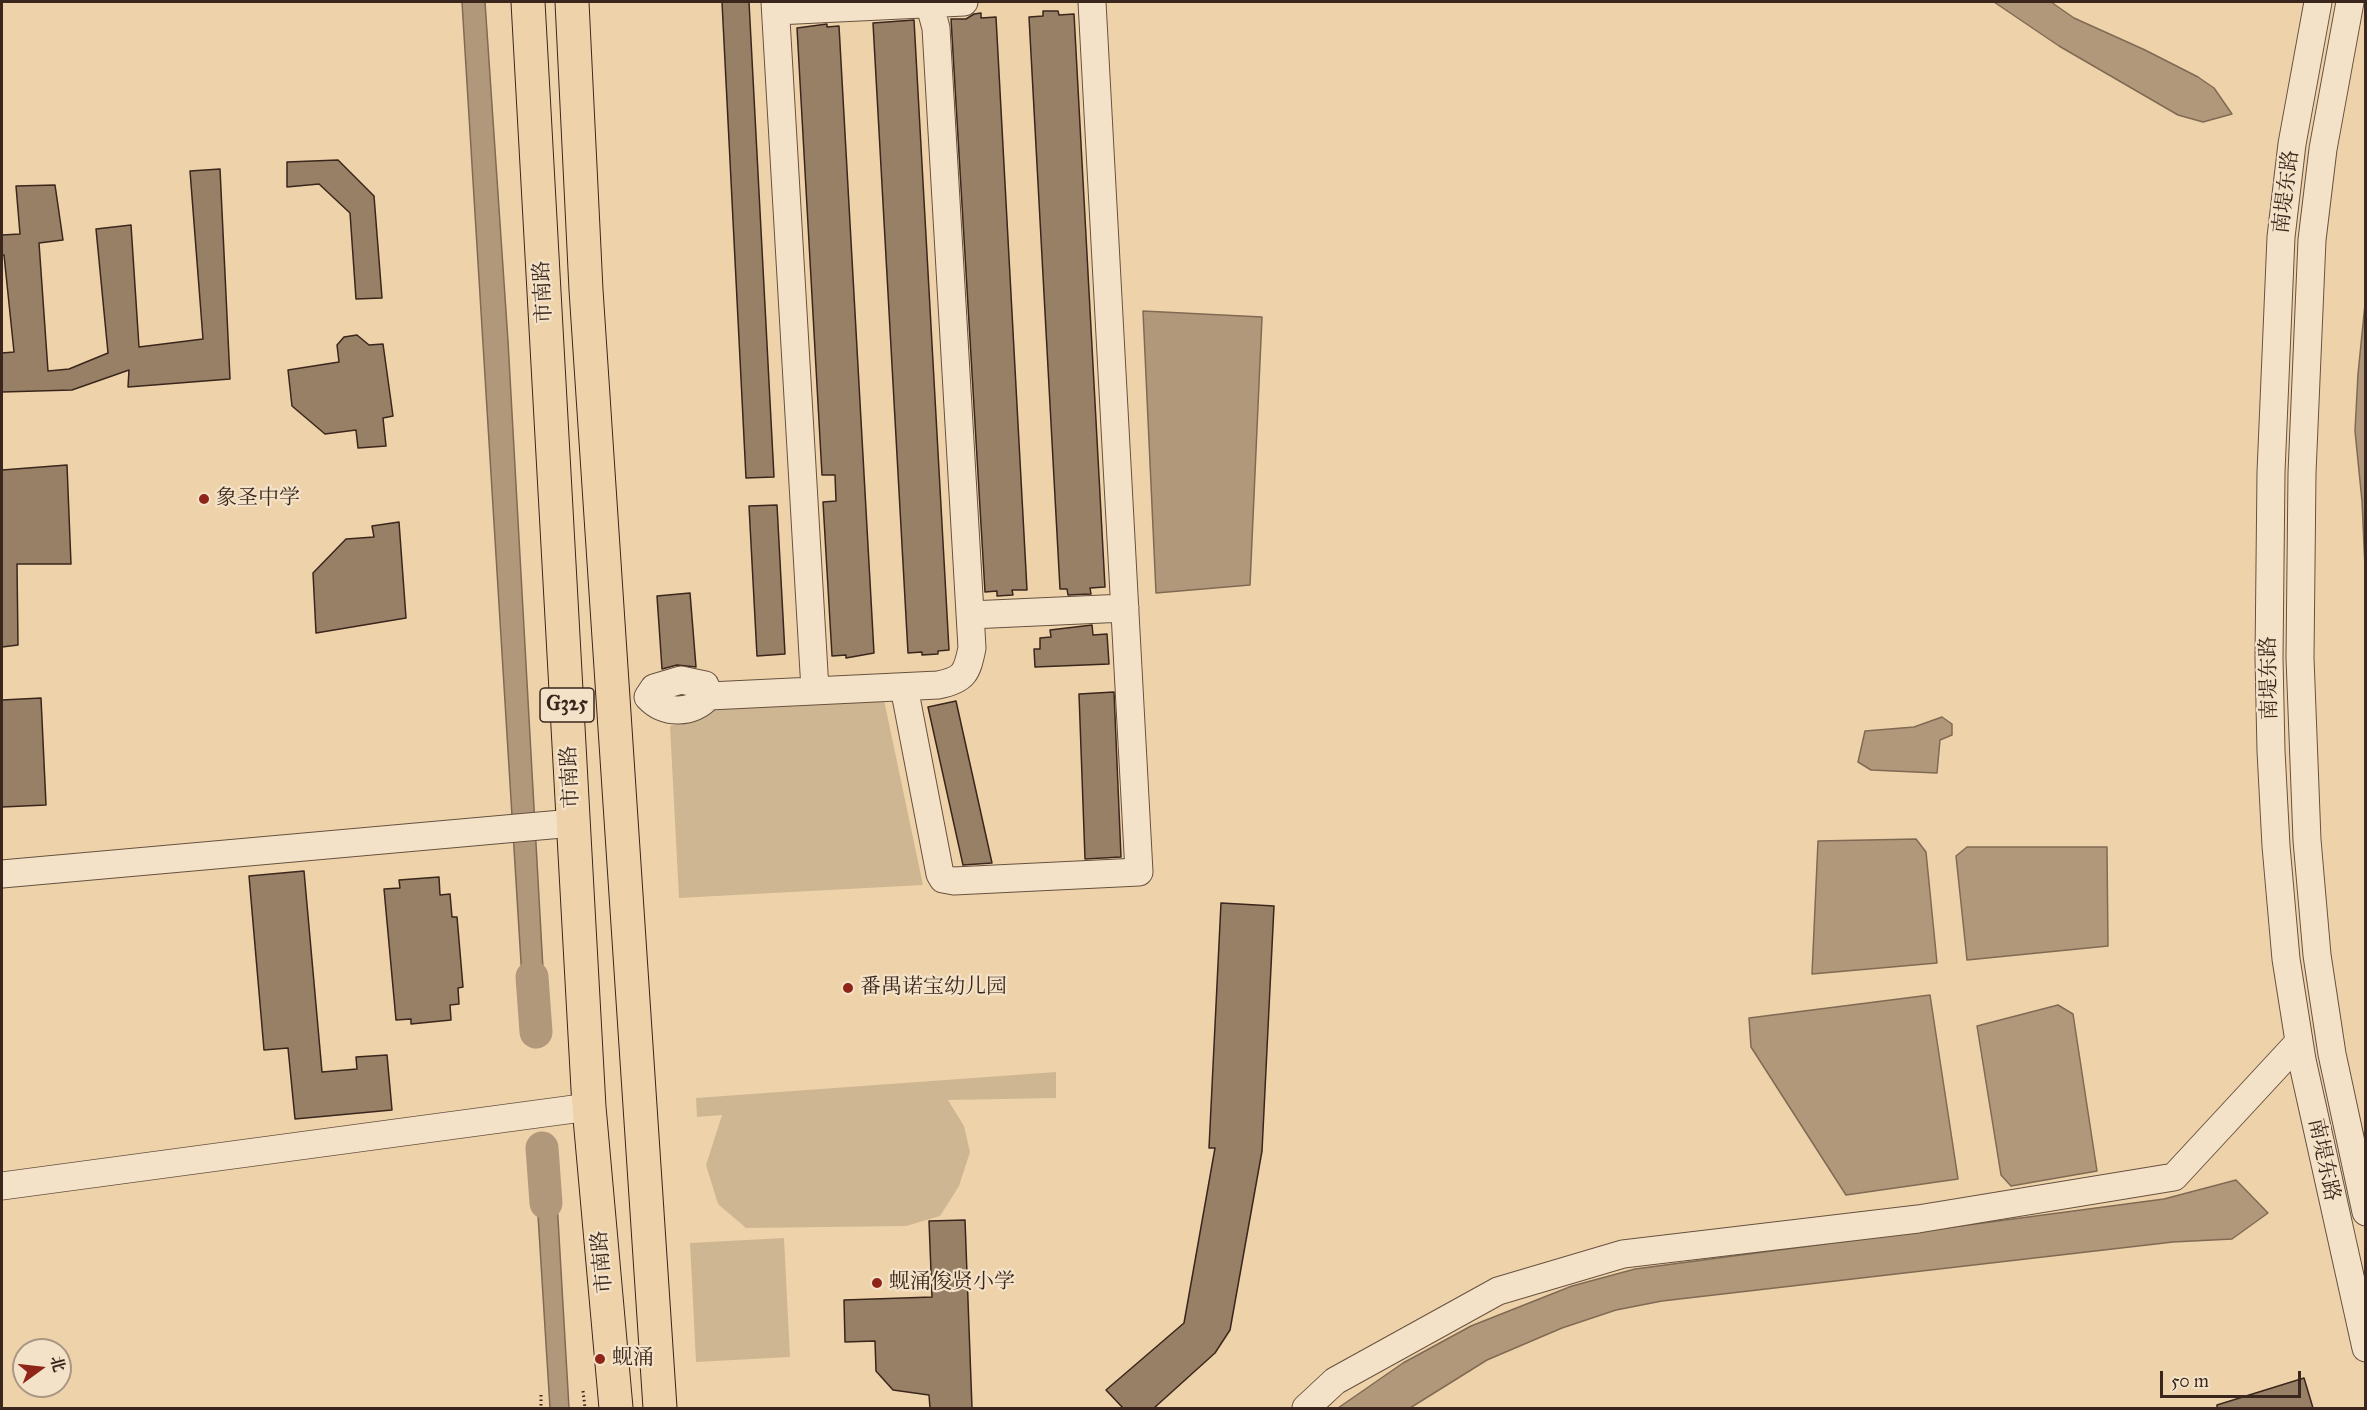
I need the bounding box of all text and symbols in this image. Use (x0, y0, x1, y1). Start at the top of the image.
street label: 南堤东路 (2269, 149, 2305, 235)
street label: 市南路 (530, 260, 558, 324)
place label: 象圣中学 (216, 486, 300, 512)
marker: 象圣中学 (197, 492, 211, 506)
street label: 南堤东路 (2257, 636, 2283, 720)
road number: G325 (540, 688, 594, 722)
street label: 市南路 (557, 745, 585, 809)
place label: 番禺诺宝幼儿园 (860, 975, 1007, 1001)
marker: 番禺诺宝幼儿园 (841, 981, 855, 995)
street label: 南堤东路 (2302, 1116, 2344, 1204)
street label: 市南路 (588, 1230, 618, 1294)
place label: 蚬涌俊贤小学 (889, 1270, 1015, 1296)
marker: 蚬涌俊贤小学 (870, 1276, 884, 1290)
north arrow (12, 1338, 72, 1398)
place label: 蚬涌 (612, 1346, 654, 1372)
marker: 蚬涌 (593, 1352, 607, 1366)
text: 北 (47, 1354, 69, 1374)
scale bar (2163, 1359, 2304, 1397)
text: 50 m (2171, 1370, 2209, 1392)

